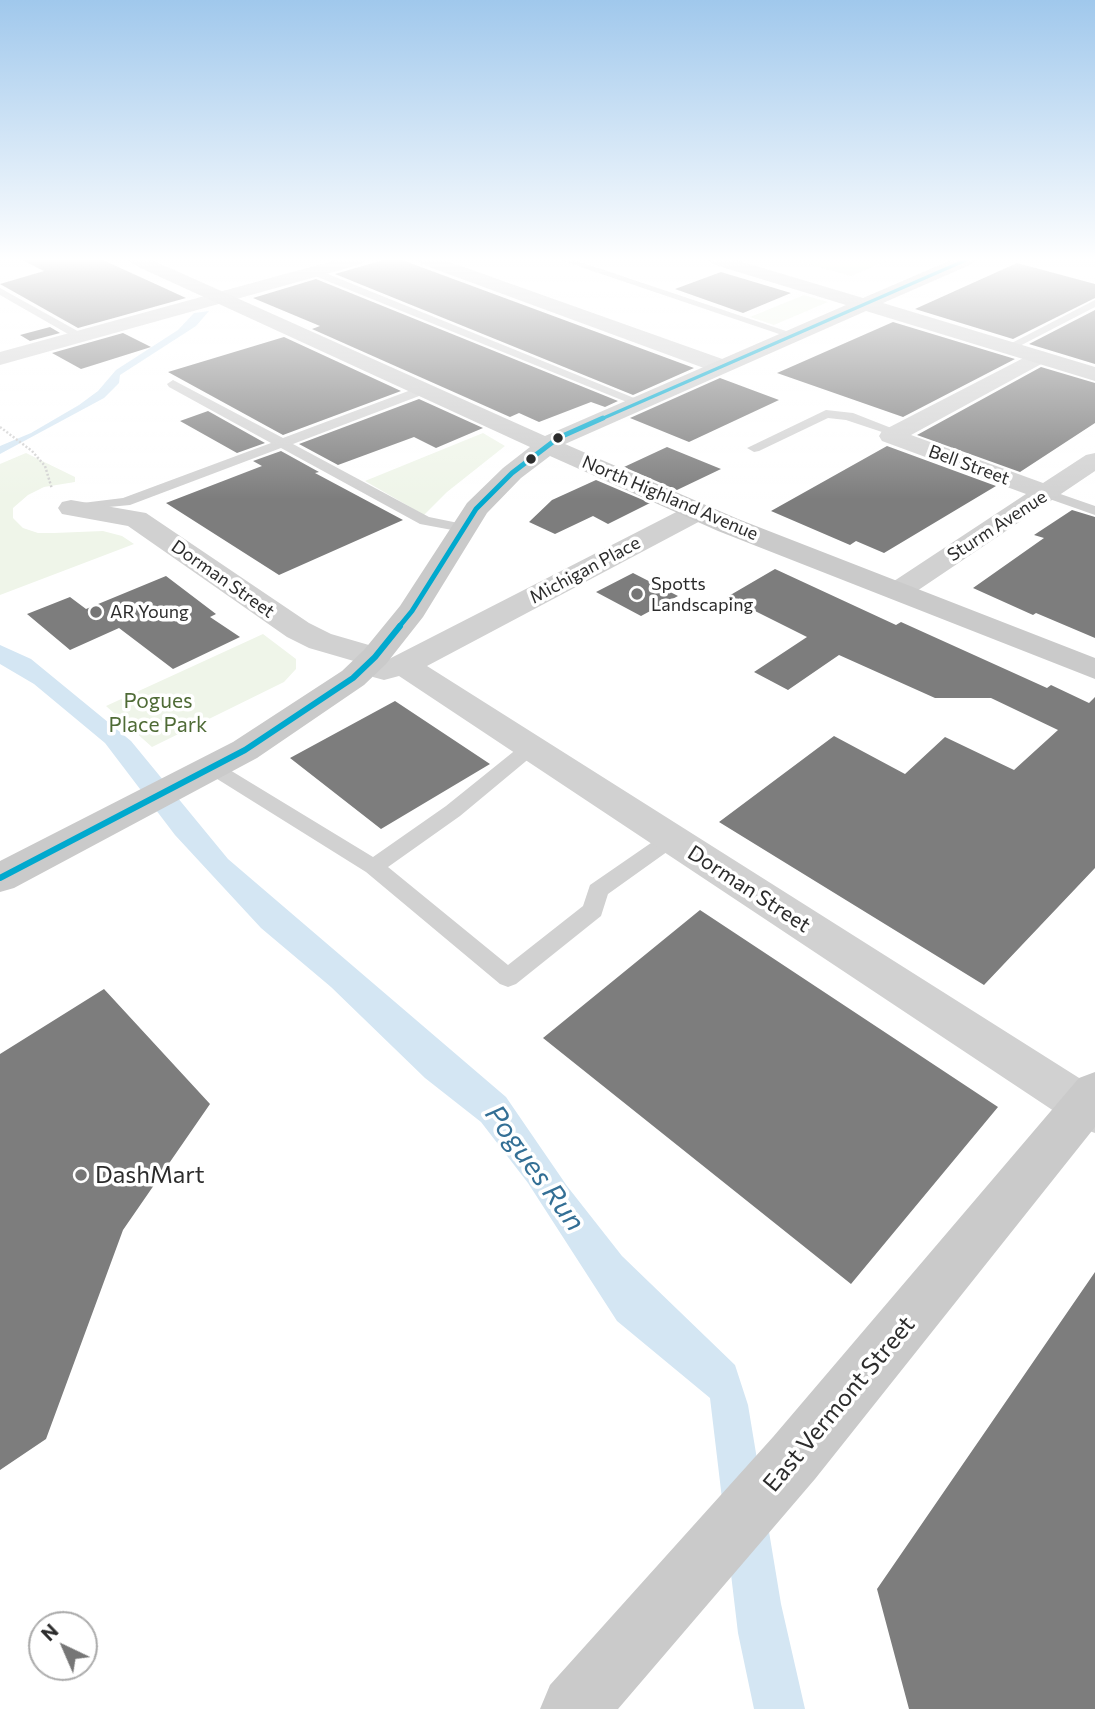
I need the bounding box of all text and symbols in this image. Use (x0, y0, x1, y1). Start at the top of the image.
unlabelled marker (551, 431, 565, 445)
street label: Bell Street (926, 440, 1012, 490)
street label: North Highland Avenue (579, 451, 761, 545)
unlabelled marker (524, 452, 538, 466)
street label: Sturm Avenue (943, 486, 1051, 566)
street label: Michigan Place (526, 532, 644, 608)
street label: Dorman Street (167, 535, 279, 623)
place label: Spotts Landscaping (651, 573, 753, 616)
marker: Spotts Landscaping (629, 586, 645, 602)
place label: AR Young (110, 601, 189, 623)
marker: AR Young (88, 604, 104, 620)
park label: Pogues Place Park (109, 688, 207, 738)
street label: Dorman Street (683, 840, 815, 938)
water label: Pogues Run (478, 1098, 592, 1238)
place label: DashMart (95, 1161, 205, 1189)
marker: DashMart (73, 1167, 89, 1183)
street label: East Vermont Street (757, 1310, 921, 1498)
north arrow (28, 1611, 98, 1681)
text: N (36, 1619, 63, 1645)

